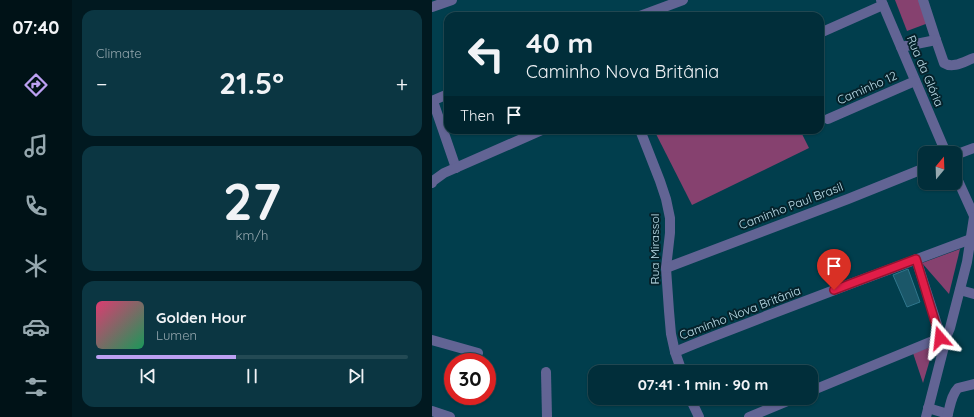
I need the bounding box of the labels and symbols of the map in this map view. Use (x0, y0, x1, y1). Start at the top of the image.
street label: Rua da Glória (904, 33, 947, 109)
street label: Caminho 12 (835, 68, 899, 107)
north arrow (918, 146, 962, 190)
street label: Caminho Paul Brasil (737, 179, 845, 232)
street label: Rua Mirassol (647, 214, 662, 284)
pin (817, 249, 851, 290)
street label: Caminho Nova Britânia (677, 282, 803, 343)
position arrow (919, 317, 961, 359)
speed limit sign: 30 (444, 353, 496, 405)

